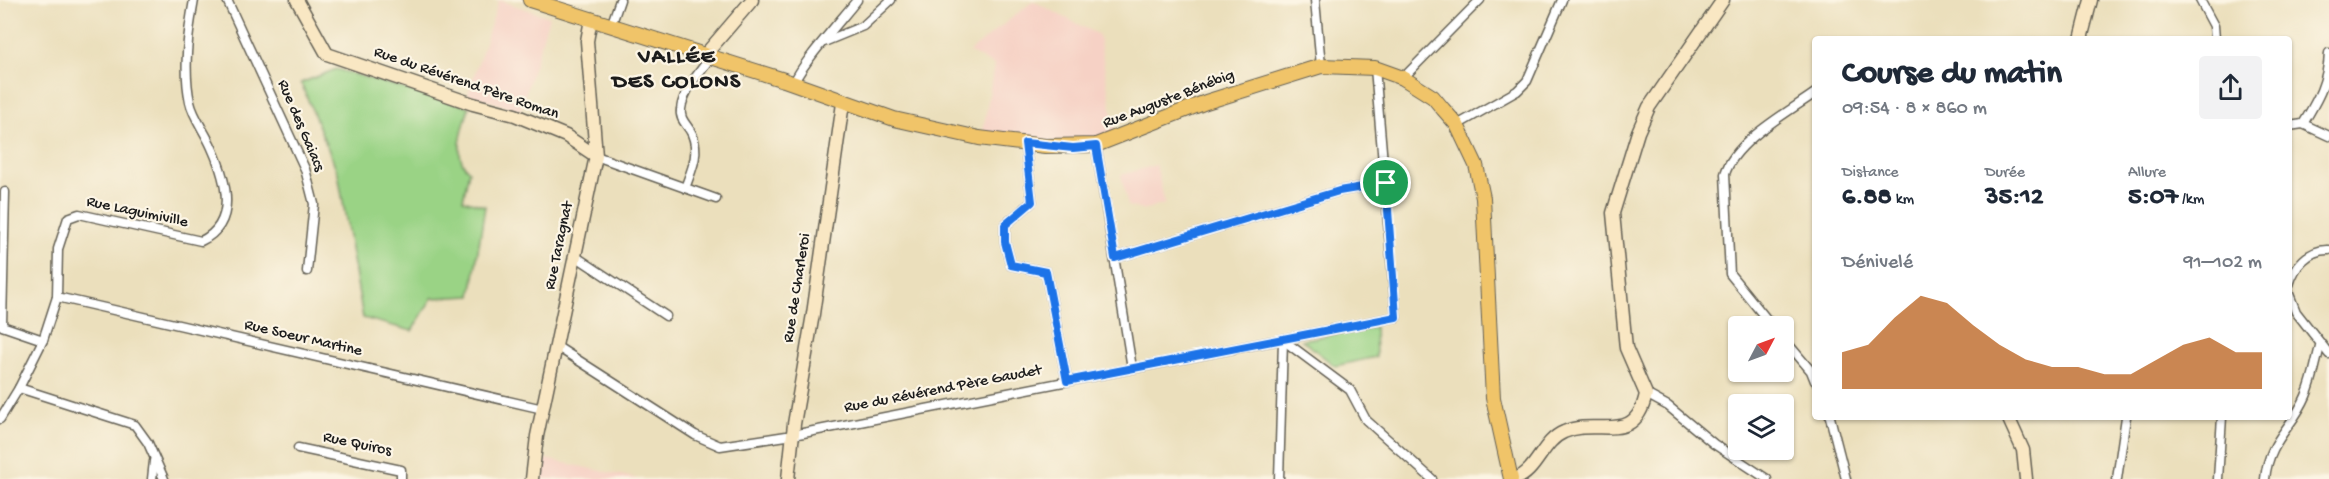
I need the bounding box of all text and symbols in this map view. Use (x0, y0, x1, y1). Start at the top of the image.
street label: Rue du Révérend Père Roman (371, 43, 561, 125)
district label: VALLÉE DES COLONS (610, 45, 742, 96)
text: Course du matin (1842, 56, 2062, 94)
button: share (2199, 56, 2262, 119)
street label: Rue Auguste Bénébig (1101, 66, 1237, 134)
street label: Rue des Gaiacs (272, 77, 328, 176)
text: 09:54 · 8 × 860 m (1842, 98, 1987, 121)
pin (1360, 157, 1411, 208)
text: Distance (1842, 164, 1899, 183)
text: Durée (1985, 164, 2025, 183)
text: Allure (2128, 164, 2166, 183)
icon: arrive (1369, 166, 1402, 199)
text: 6.88 (1842, 183, 1892, 214)
text: 35:12 (1985, 183, 2044, 214)
text: 5:07 (2128, 183, 2178, 214)
text: km (1892, 191, 1914, 210)
text: /km (2178, 191, 2204, 210)
street label: Rue Laguimiville (84, 193, 190, 233)
street label: Rue Taragnat (541, 199, 579, 292)
street label: Rue de Charleroi (780, 232, 816, 344)
text: Dénivelé (1842, 252, 1913, 275)
text: 91–102 m (2183, 252, 2262, 275)
street label: Rue Soeur Martine (242, 316, 365, 362)
north arrow (1728, 316, 1794, 382)
map controls (1728, 316, 1794, 460)
street label: Rue du Révérend Père Gaudet (843, 361, 1045, 418)
button: layers (1728, 394, 1794, 460)
street label: Rue Quiros (321, 428, 394, 462)

